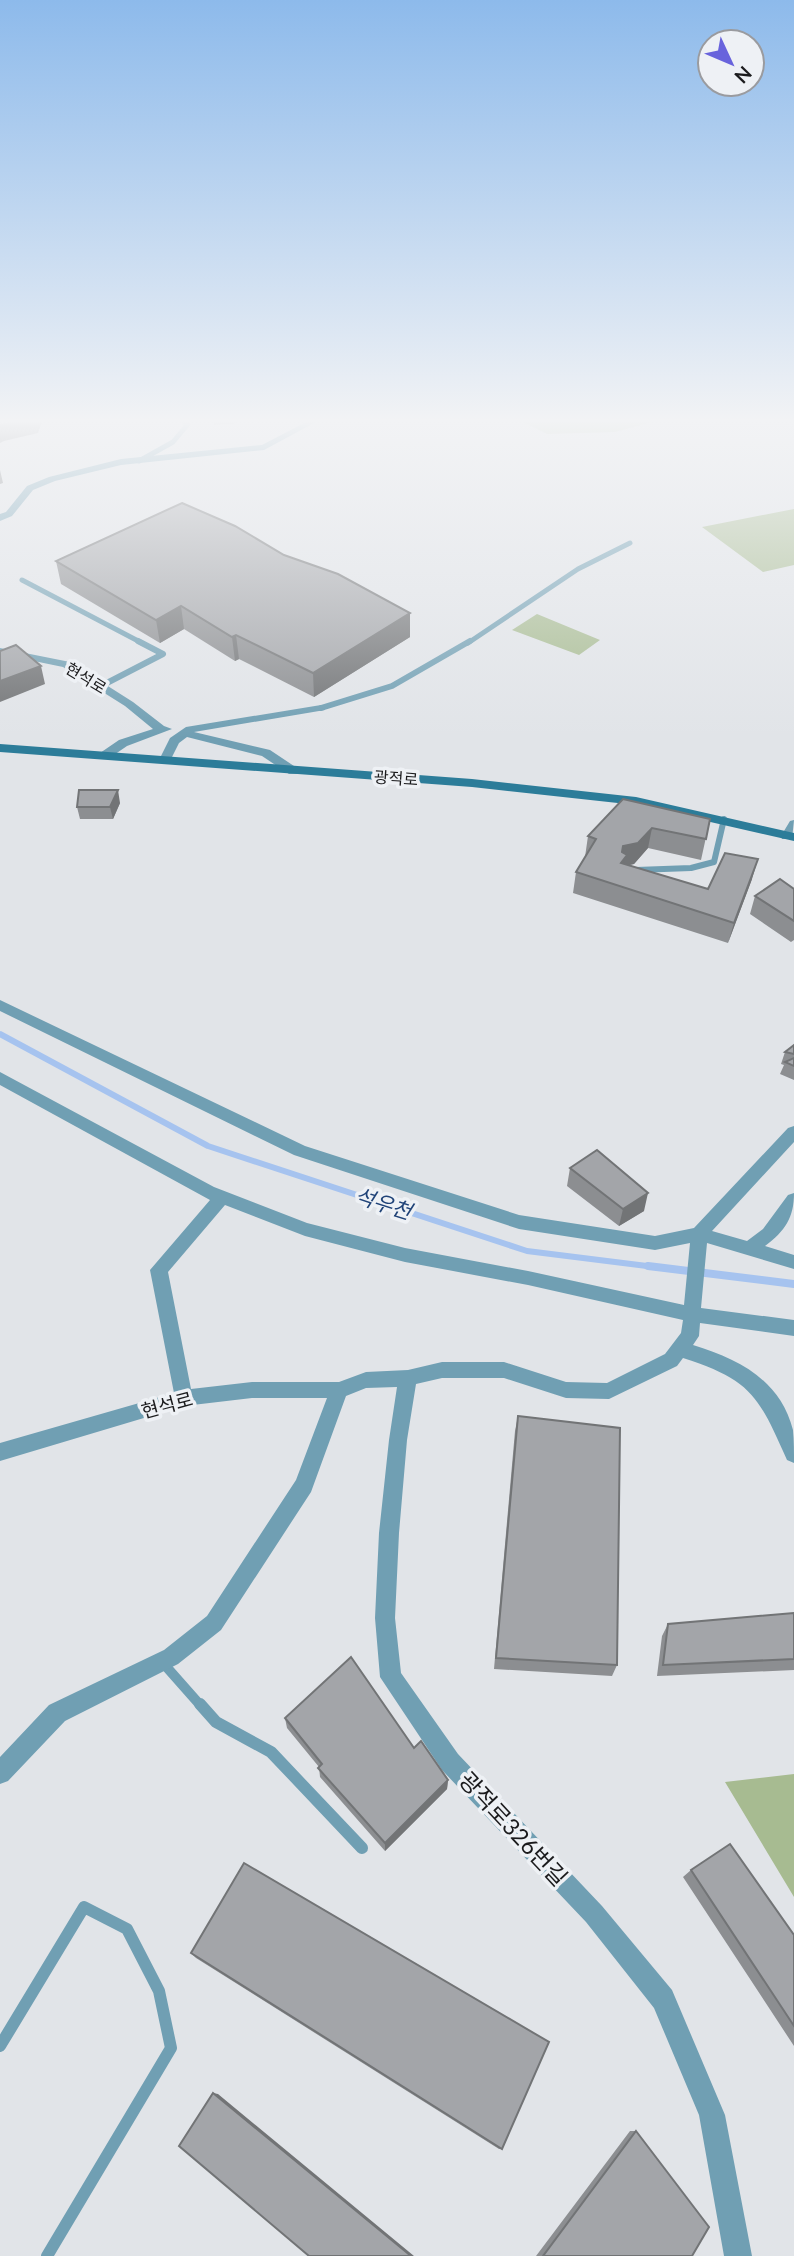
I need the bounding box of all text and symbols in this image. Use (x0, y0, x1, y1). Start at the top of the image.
north arrow (696, 28, 766, 98)
text: N (730, 62, 757, 88)
street label: 현석로 (62, 658, 110, 697)
street label: 광적로 (373, 766, 419, 789)
water label: 석우천 (352, 1182, 417, 1224)
street label: 현석로 (139, 1387, 195, 1422)
street label: 광적로326번길 (454, 1765, 574, 1891)

